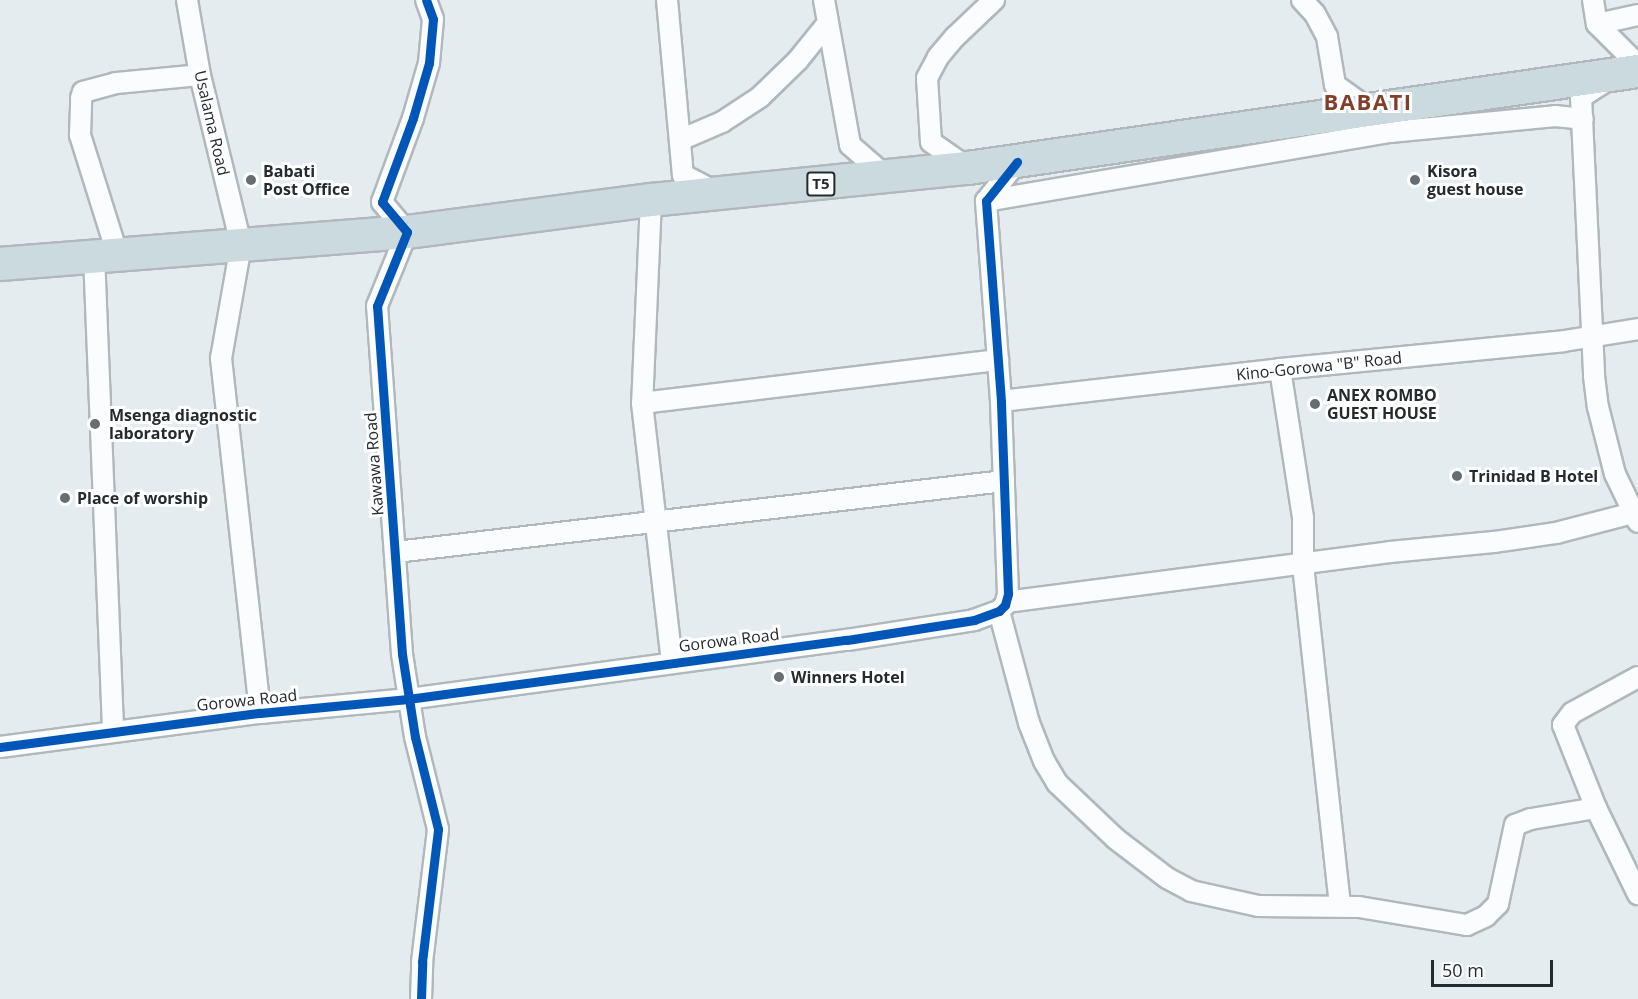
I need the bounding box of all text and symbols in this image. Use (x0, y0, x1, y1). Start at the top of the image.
street label: Usalama Road (191, 69, 233, 177)
district label: BABATI (1324, 89, 1412, 115)
place label: Babati Post Office (263, 161, 350, 199)
place label: Kisora guest house (1427, 161, 1523, 199)
road number: T5 (806, 172, 836, 196)
marker: Babati Post Office (244, 173, 258, 187)
marker: Kisora guest house (1408, 173, 1422, 187)
street label: Kino-Gorowa "B" Road (1235, 348, 1403, 384)
place label: ANEX ROMBO GUEST HOUSE (1327, 385, 1437, 423)
marker: ANEX ROMBO GUEST HOUSE (1308, 397, 1322, 411)
place label: Msenga diagnostic laboratory (109, 405, 257, 443)
street label: Kawawa Road (361, 412, 387, 516)
marker: Msenga diagnostic laboratory (86, 415, 104, 433)
place label: Trinidad B Hotel (1469, 466, 1598, 486)
marker: Trinidad B Hotel (1450, 469, 1464, 483)
place label: Place of worship (77, 488, 208, 508)
marker: Place of worship (58, 491, 72, 505)
street label: Gorowa Road (678, 624, 780, 656)
place label: Winners Hotel (791, 667, 905, 687)
marker: Winners Hotel (772, 670, 786, 684)
street label: Gorowa Road (196, 685, 298, 715)
scale bar (1434, 948, 1556, 986)
text: 50 m (1442, 958, 1484, 982)

